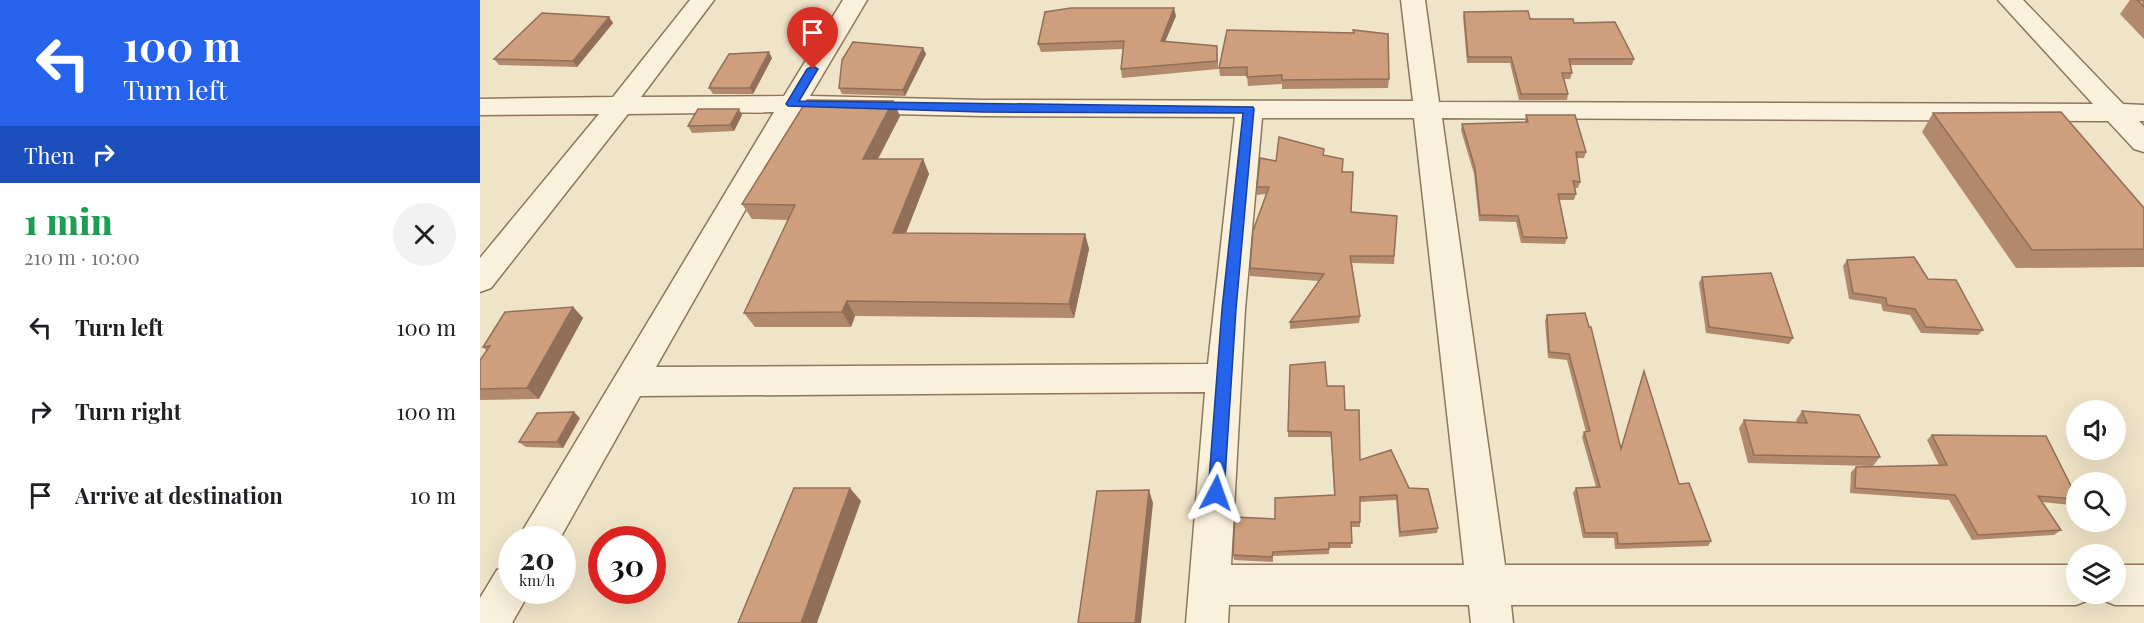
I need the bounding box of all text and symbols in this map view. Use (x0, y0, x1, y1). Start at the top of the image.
pin (787, 7, 838, 69)
icon: arrive (796, 16, 829, 49)
text: 100 m (123, 17, 241, 73)
icon: left (24, 24, 102, 102)
text: Turn left (123, 71, 227, 107)
icon: right (87, 138, 120, 171)
text: Then (24, 140, 75, 170)
text: 1 min (24, 196, 113, 244)
button: close (393, 203, 456, 266)
text: 210 m · 10:00 (24, 243, 140, 270)
icon: left (24, 311, 57, 344)
text: Turn left (75, 312, 164, 342)
text: 100 m (396, 312, 456, 342)
icon: right (24, 395, 57, 428)
text: Turn right (75, 396, 181, 426)
text: 100 m (396, 396, 456, 426)
map controls (2066, 400, 2126, 604)
button: sound (2066, 400, 2126, 460)
position arrow (1184, 461, 1248, 525)
button: search (2066, 472, 2126, 532)
icon: arrive (24, 479, 57, 512)
text: Arrive at destination (75, 480, 283, 510)
text: 10 m (410, 480, 456, 510)
speed limit sign: 30 (588, 526, 666, 604)
text: 20 (519, 538, 555, 578)
button: layers (2066, 544, 2126, 604)
text: km/h (519, 570, 555, 590)

